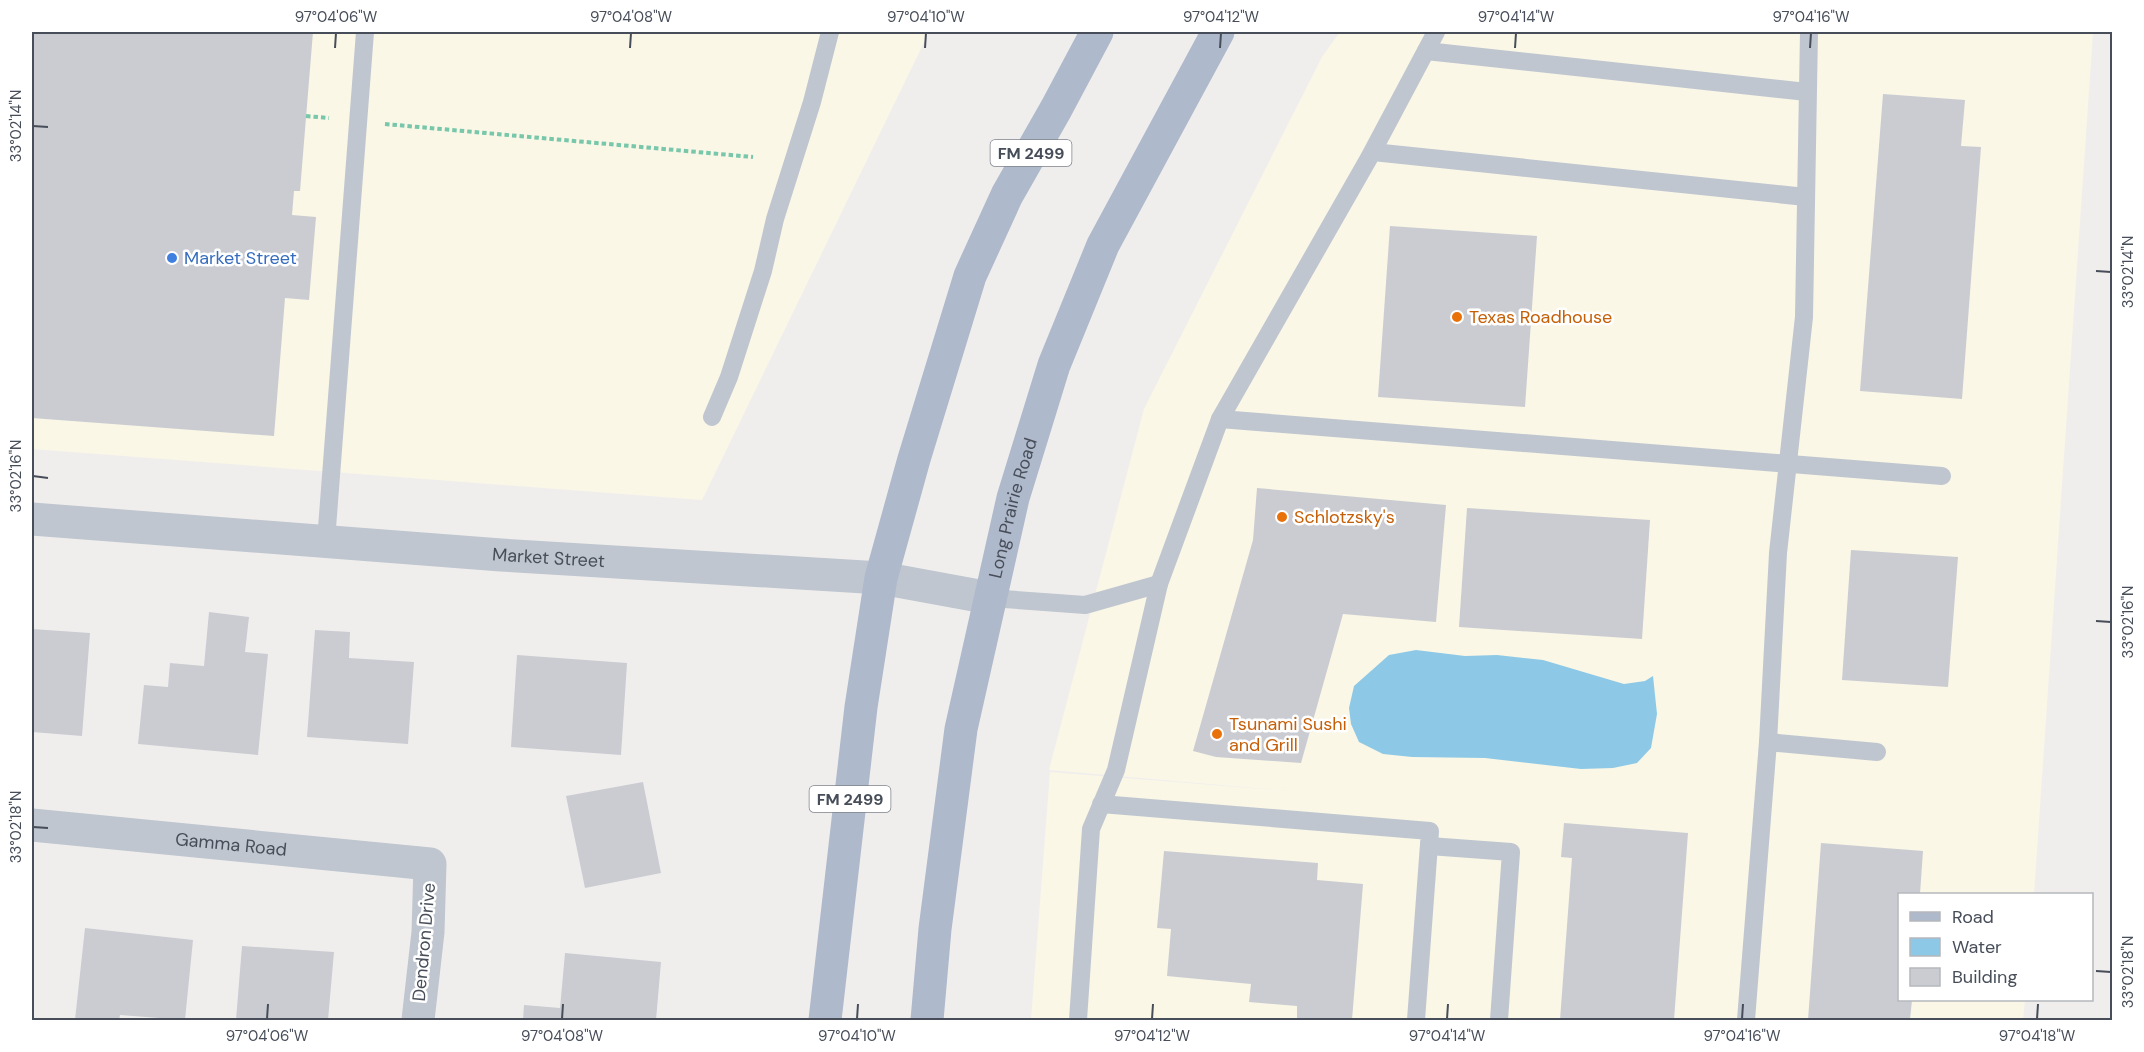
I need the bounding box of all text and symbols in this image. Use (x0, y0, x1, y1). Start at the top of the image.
text: 97°04'06"W (295, 7, 378, 27)
text: 97°04'08"W (590, 7, 673, 27)
text: 97°04'10"W (887, 7, 965, 27)
text: 97°04'12"W (1183, 7, 1260, 27)
text: 97°04'14"W (1478, 7, 1555, 27)
text: 97°04'16"W (1773, 7, 1850, 27)
text: 33°02'14"N (6, 90, 26, 162)
road number: FM 2499 (990, 140, 1072, 166)
text: 33°02'14"N (2118, 236, 2138, 308)
place label: Market Street (184, 246, 297, 270)
marker: Market Street (165, 251, 179, 265)
place label: Texas Roadhouse (1469, 305, 1612, 329)
marker: Texas Roadhouse (1450, 310, 1464, 324)
street label: Long Prairie Road (983, 435, 1043, 581)
text: 33°02'16"N (6, 440, 26, 512)
place label: Schlotzsky's (1294, 505, 1395, 529)
marker: Schlotzsky's (1275, 510, 1289, 524)
street label: Market Street (491, 542, 606, 573)
text: 33°02'16"N (2118, 586, 2138, 658)
place label: Tsunami Sushi and Grill (1229, 712, 1347, 757)
marker: Tsunami Sushi and Grill (1210, 727, 1224, 741)
road number: FM 2499 (810, 786, 890, 812)
text: 33°02'18"N (6, 791, 26, 863)
street label: Gamma Road (174, 827, 288, 862)
street label: Dendron Drive (407, 882, 441, 1002)
legend (1898, 893, 2093, 1001)
text: Road (1952, 905, 1994, 929)
text: Water (1952, 935, 2002, 959)
text: 33°02'18"N (2118, 936, 2138, 1008)
text: Building (1952, 965, 2017, 989)
text: 97°04'06"W (226, 1026, 309, 1046)
text: 97°04'08"W (521, 1026, 604, 1046)
text: 97°04'10"W (818, 1026, 896, 1046)
text: 97°04'12"W (1114, 1026, 1191, 1046)
text: 97°04'14"W (1409, 1026, 1486, 1046)
text: 97°04'16"W (1704, 1026, 1781, 1046)
text: 97°04'18"W (1999, 1026, 2076, 1046)

